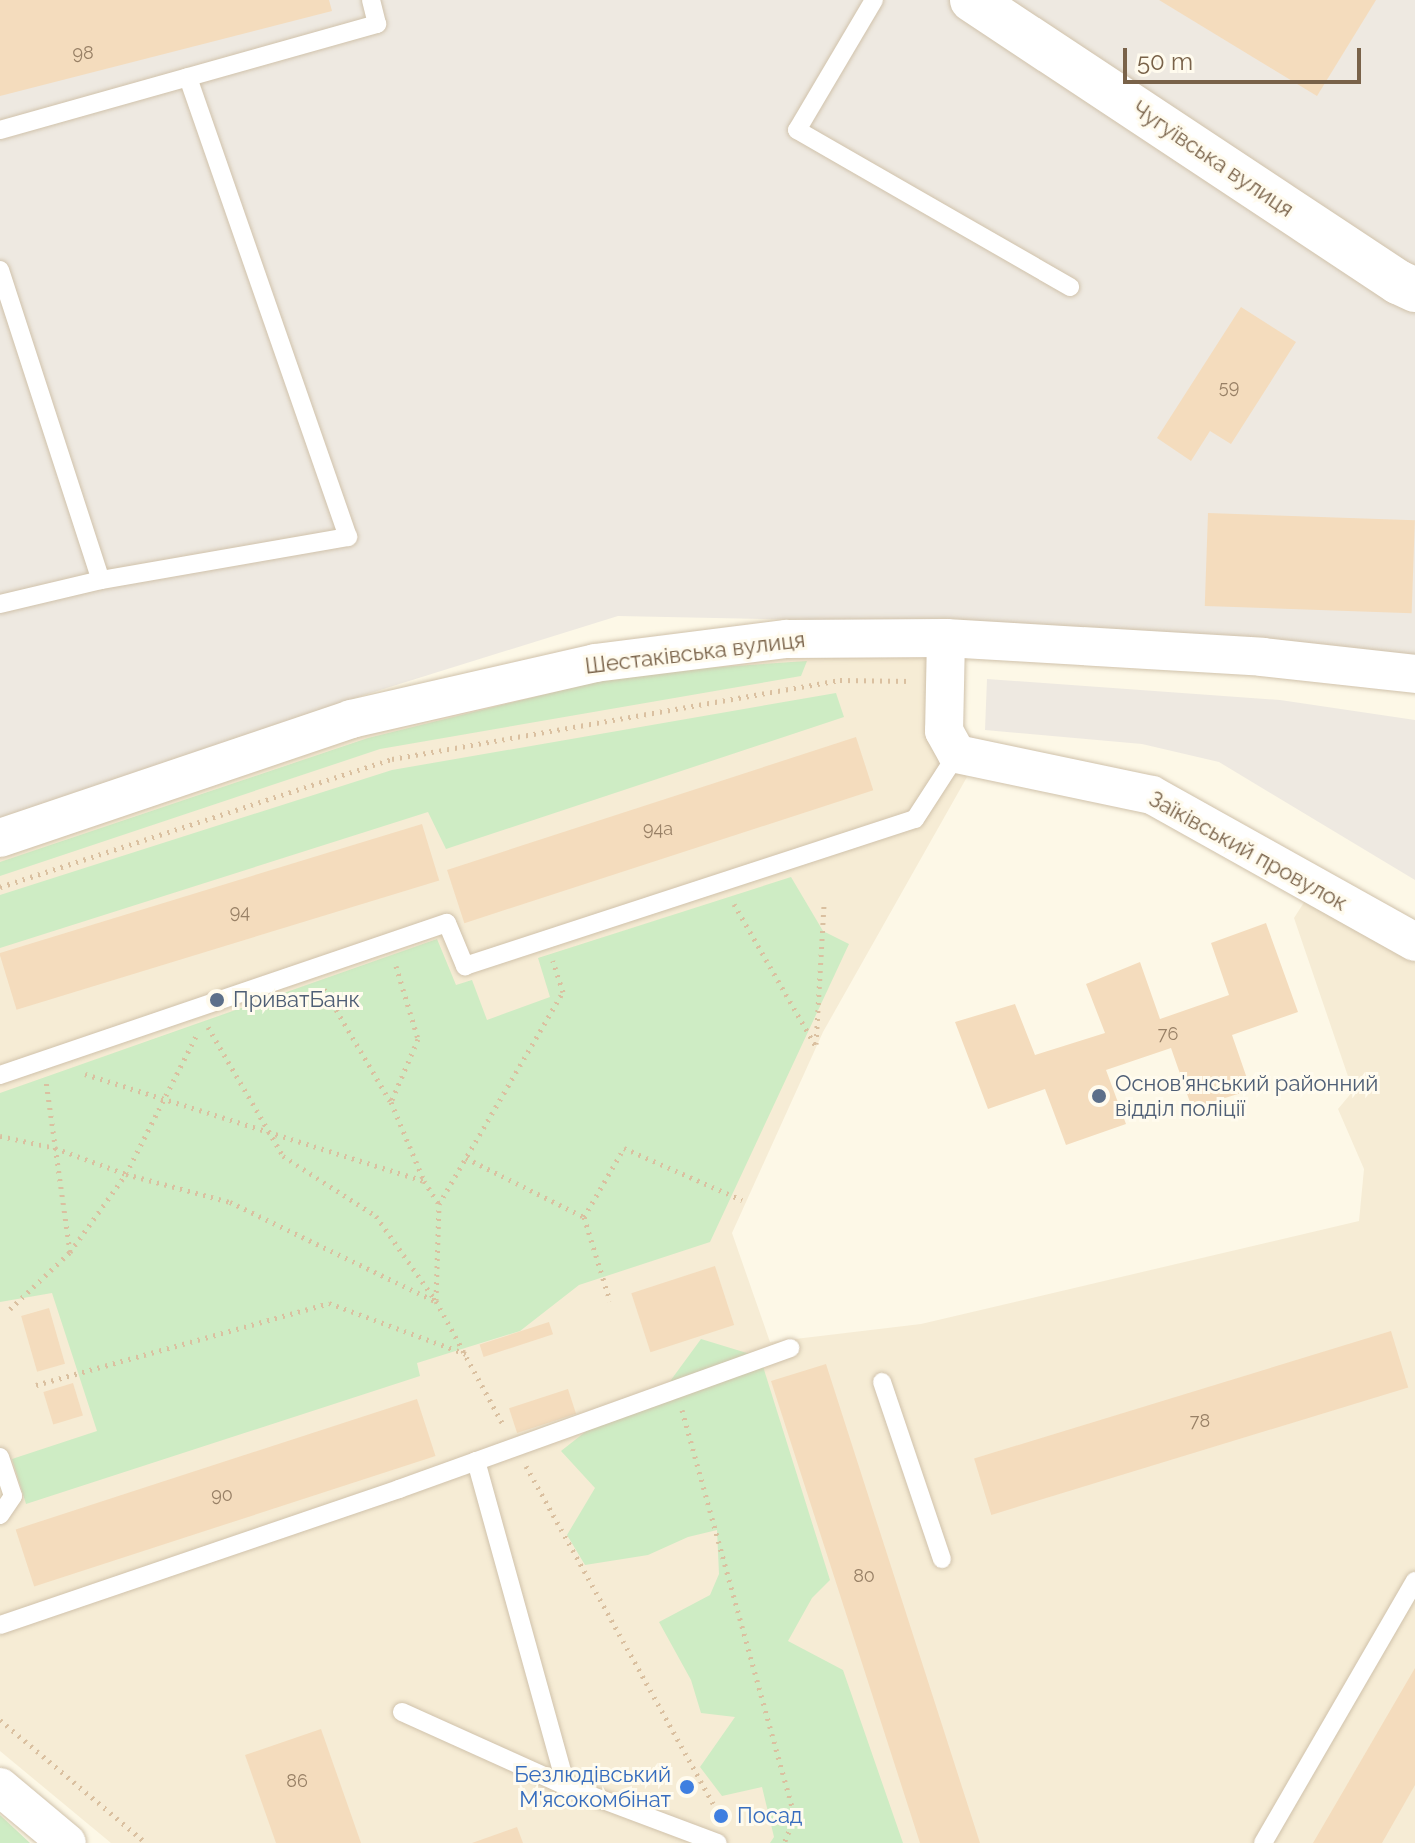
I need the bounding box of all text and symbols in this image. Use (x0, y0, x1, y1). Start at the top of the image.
scale bar (1127, 32, 1365, 82)
house number: 98 (72, 42, 94, 64)
text: 50 m (1137, 47, 1193, 76)
street label: Чугуївська вулиця (1127, 95, 1299, 223)
house number: 59 (1219, 376, 1239, 398)
street label: Шестаківська вулиця (583, 626, 807, 680)
street label: Заїківський провулок (1144, 785, 1352, 917)
house number: 94а (643, 818, 673, 840)
house number: 94 (230, 901, 250, 923)
place label: ПриватБанк (233, 987, 360, 1013)
marker: ПриватБанк (208, 991, 226, 1009)
house number: 76 (1158, 1023, 1178, 1045)
place label: Основ'янський районний відділ поліції (1115, 1070, 1378, 1122)
marker: Основ'янський районний відділ поліції (1090, 1087, 1108, 1105)
house number: 78 (1190, 1410, 1210, 1432)
house number: 90 (211, 1484, 233, 1506)
house number: 80 (853, 1565, 875, 1587)
place label: Бeзлюдівський М'ясокомбінат (514, 1761, 671, 1812)
house number: 86 (286, 1770, 308, 1792)
marker: Бeзлюдівський М'ясокомбінат (678, 1778, 696, 1796)
place label: Посад (737, 1803, 803, 1829)
marker: Посад (712, 1807, 730, 1825)

